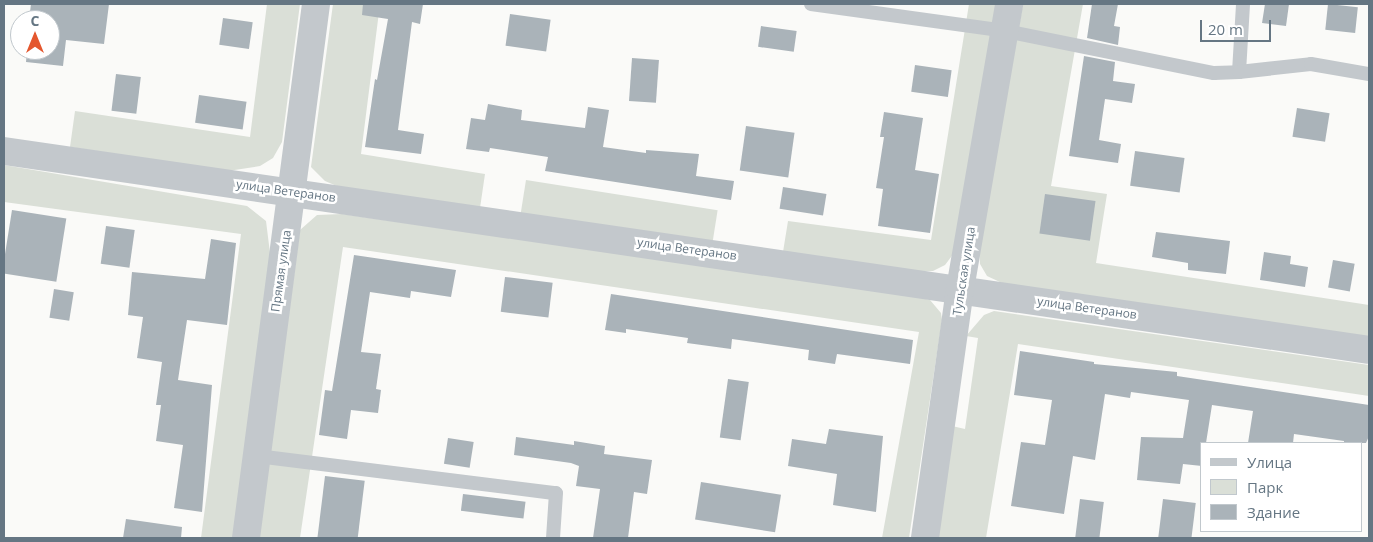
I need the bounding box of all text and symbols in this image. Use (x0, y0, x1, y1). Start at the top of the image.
north arrow (10, 10, 60, 60)
scale bar (1203, 10, 1274, 42)
text: С (31, 11, 39, 30)
text: 20 m (1208, 19, 1243, 39)
street label: улица Ветеранов (235, 177, 337, 205)
street label: Тульская улица (950, 226, 978, 316)
street label: Прямая улица (268, 229, 294, 313)
street label: улица Ветеранов (636, 235, 738, 263)
street label: улица Ветеранов (1036, 294, 1138, 322)
legend (1200, 442, 1363, 532)
text: Улица (1247, 452, 1292, 472)
text: Парк (1247, 477, 1283, 497)
text: Здание (1247, 502, 1300, 522)

